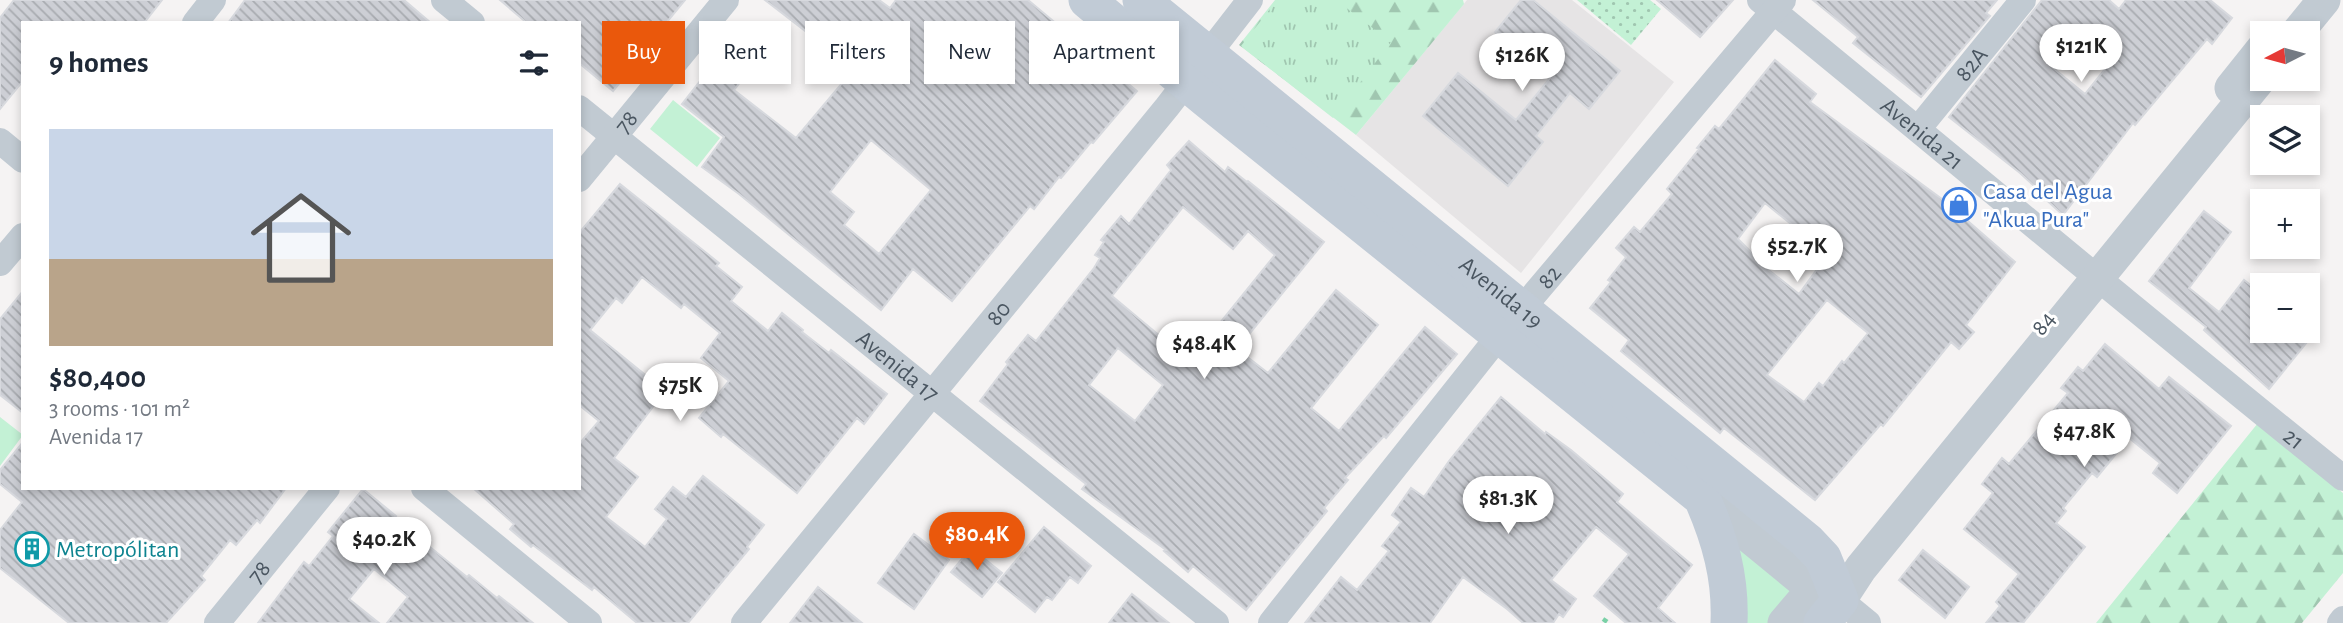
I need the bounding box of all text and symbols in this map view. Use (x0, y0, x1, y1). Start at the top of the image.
chip: Buy (602, 21, 685, 84)
chip: Rent (699, 21, 791, 84)
chip: Filters (805, 21, 910, 84)
chip: New (924, 21, 1015, 84)
chip: Apartment (1029, 21, 1179, 84)
north arrow (2250, 21, 2320, 91)
map controls (2250, 21, 2320, 343)
pin: $121K (2032, 24, 2130, 84)
pin: $126K (1473, 34, 1571, 93)
text: $121K (2055, 35, 2107, 58)
street label: 82A (1951, 43, 1993, 86)
icon: filters (515, 44, 553, 82)
text: $126K (1495, 44, 1549, 67)
text: 9 homes (49, 48, 149, 78)
street label: Avenida 21 (1876, 93, 1968, 175)
button: layers (2250, 105, 2320, 175)
street label: 78 (611, 107, 643, 138)
icon: home (238, 175, 364, 301)
place label: Casa del Agua "Akua Pura" (1983, 180, 2113, 232)
shop icon: Casa del Agua "Akua Pura" (1940, 186, 1978, 224)
button: + (2250, 189, 2320, 259)
pin: $52.7K (1740, 224, 1854, 284)
text: $52.7K (1767, 235, 1827, 258)
street label: Avenida 19 (1454, 253, 1547, 334)
street label: 82 (1533, 261, 1566, 294)
button: − (2250, 273, 2320, 343)
street label: 80 (982, 297, 1016, 330)
street label: 84 (2027, 307, 2060, 340)
pin: $48.4K (1147, 322, 1261, 381)
street label: Avenida 17 (851, 326, 943, 407)
text: $48.4K (1172, 332, 1236, 355)
text: $80,400 (49, 363, 146, 393)
pin: $75K (639, 364, 721, 423)
text: $75K (658, 374, 702, 397)
text: 3 rooms · 101 m² (49, 398, 190, 421)
pin: $47.8K (2027, 410, 2141, 469)
text: $47.8K (2053, 420, 2115, 443)
street label: 21 (2278, 424, 2308, 455)
text: Avenida 17 (49, 426, 143, 449)
pin: $81.3K (1451, 476, 1565, 536)
text: $81.3K (1479, 487, 1537, 510)
pin: $80.4K (920, 512, 1034, 572)
pin: $40.2K (327, 518, 441, 577)
text: $80.4K (945, 523, 1009, 546)
text: $40.2K (352, 528, 416, 551)
building icon: Metropólitan (13, 530, 51, 568)
place label: Metropólitan (56, 538, 179, 562)
street label: 78 (243, 557, 276, 588)

